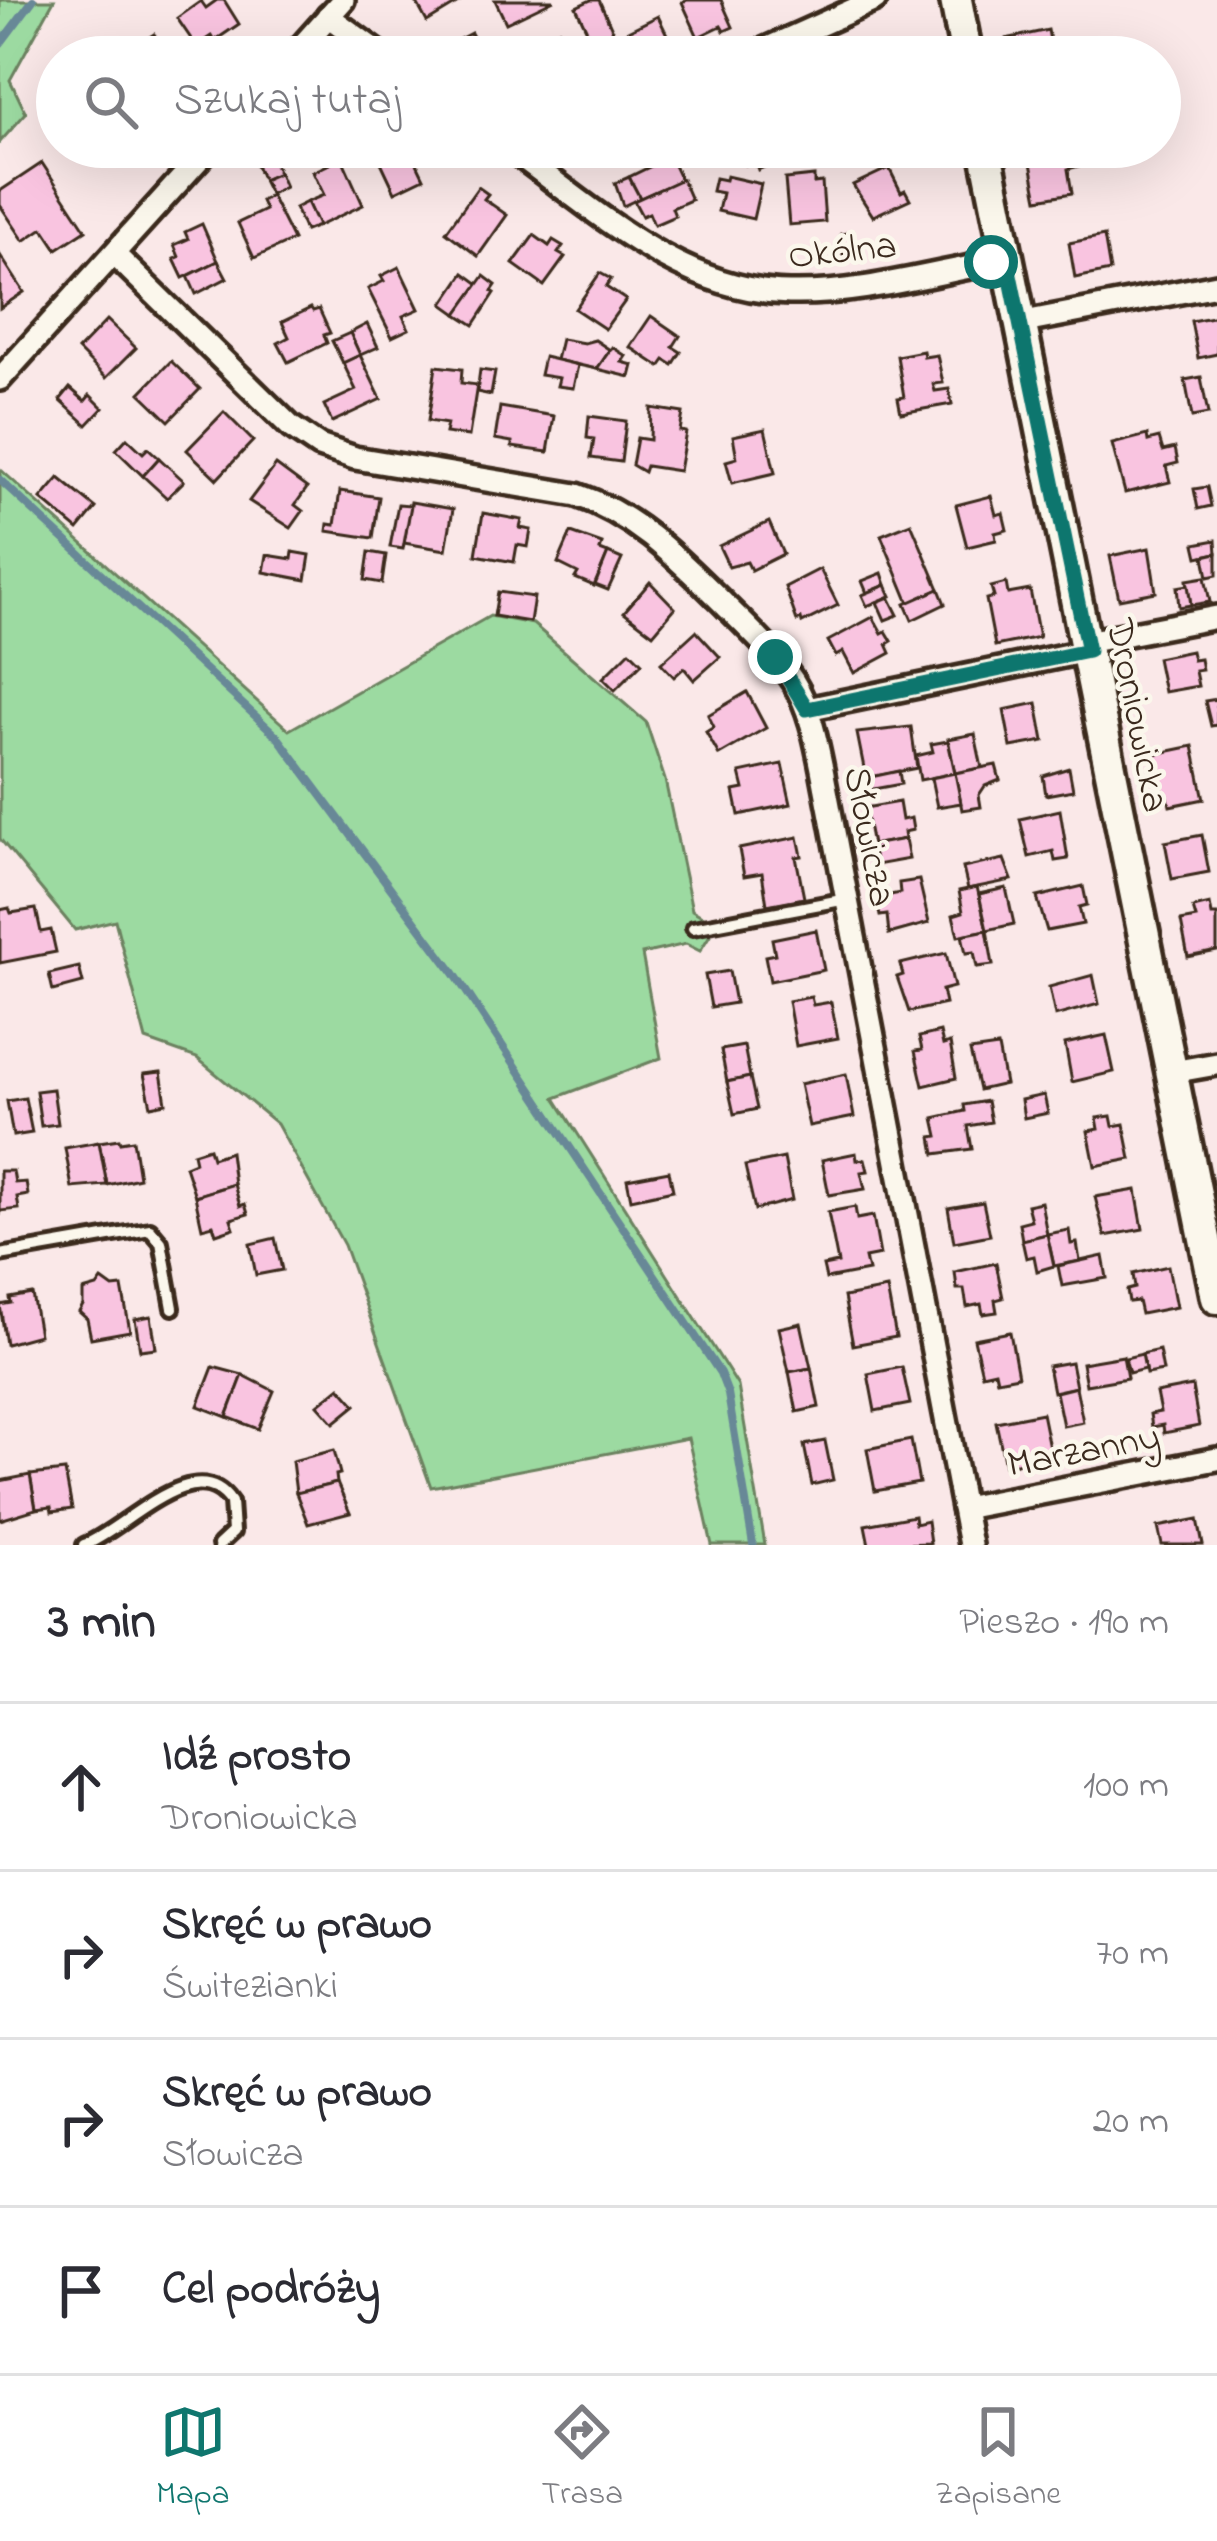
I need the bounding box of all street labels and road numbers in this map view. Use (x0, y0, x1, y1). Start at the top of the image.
street label: Okólna (785, 218, 899, 286)
street label: Droniowicka (1089, 613, 1182, 817)
street label: Słowicza (826, 762, 909, 912)
street label: Marzanny (1003, 1410, 1165, 1495)

